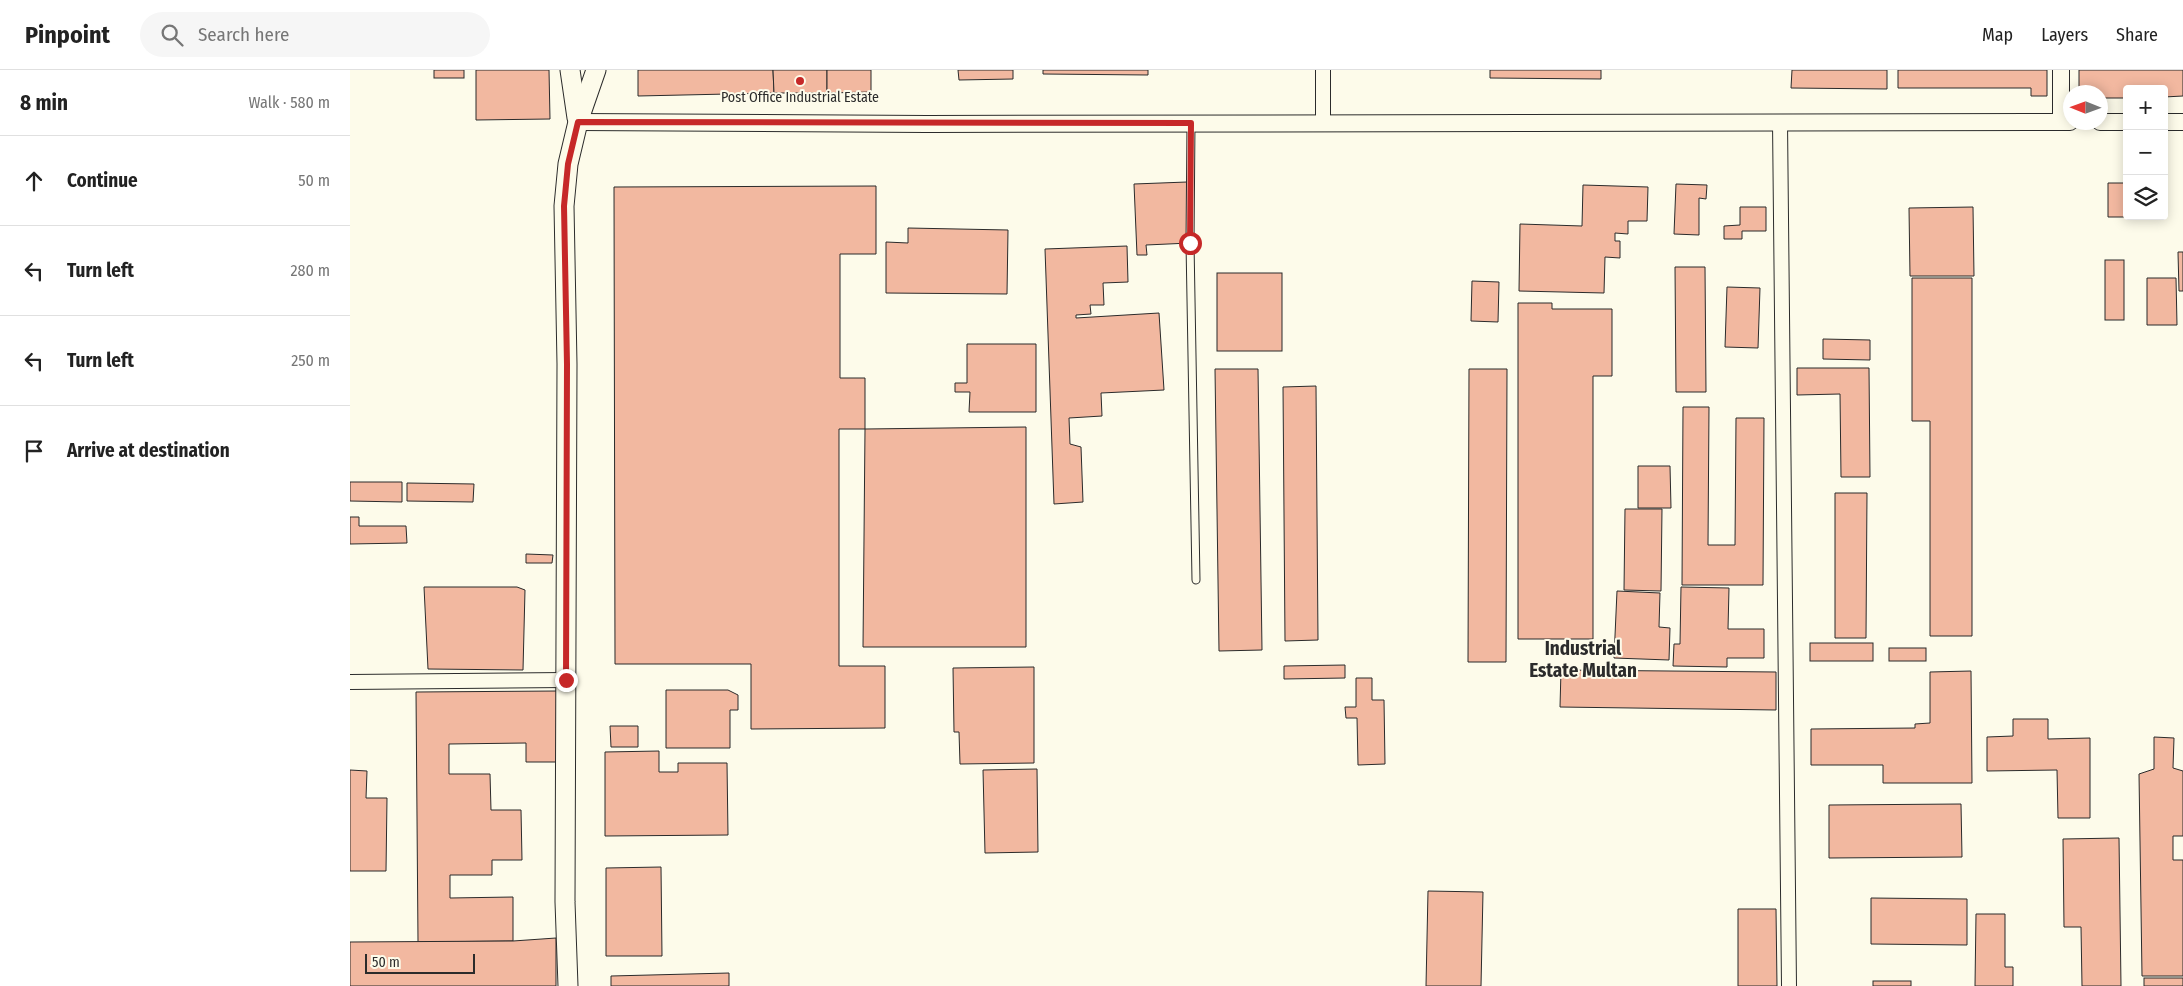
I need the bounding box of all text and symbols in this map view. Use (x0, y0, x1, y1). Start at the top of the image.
search box (140, 12, 490, 57)
text: Pinpoint (25, 21, 110, 49)
icon: search (158, 21, 186, 49)
text: Search here (198, 23, 289, 46)
text: Map (1982, 24, 2013, 46)
text: Layers (2041, 24, 2088, 46)
text: Share (2116, 24, 2158, 46)
marker: Post Office Industrial Estate (794, 75, 806, 87)
north arrow (2063, 85, 2108, 130)
map controls (2123, 85, 2168, 220)
button: + (2123, 85, 2168, 130)
place label: Post Office Industrial Estate (721, 89, 879, 106)
text: 8 min (20, 90, 68, 116)
text: Walk · 580 m (248, 93, 330, 112)
button: − (2123, 130, 2168, 175)
icon: ahead (20, 167, 48, 195)
text: Continue (67, 169, 138, 192)
text: 50 m (298, 171, 330, 190)
button: layers (2123, 175, 2168, 220)
route start (1179, 232, 1202, 255)
icon: left (20, 257, 48, 285)
text: Turn left (67, 259, 134, 282)
text: 280 m (291, 261, 330, 280)
icon: left (20, 347, 48, 375)
text: Turn left (67, 349, 134, 372)
text: 250 m (291, 351, 330, 370)
icon: arrive (20, 437, 48, 465)
text: Arrive at destination (67, 439, 230, 462)
district label: Industrial Estate Multan (1529, 637, 1637, 682)
route end (555, 669, 578, 692)
scale bar (365, 951, 475, 974)
text: 50 m (372, 954, 400, 971)

